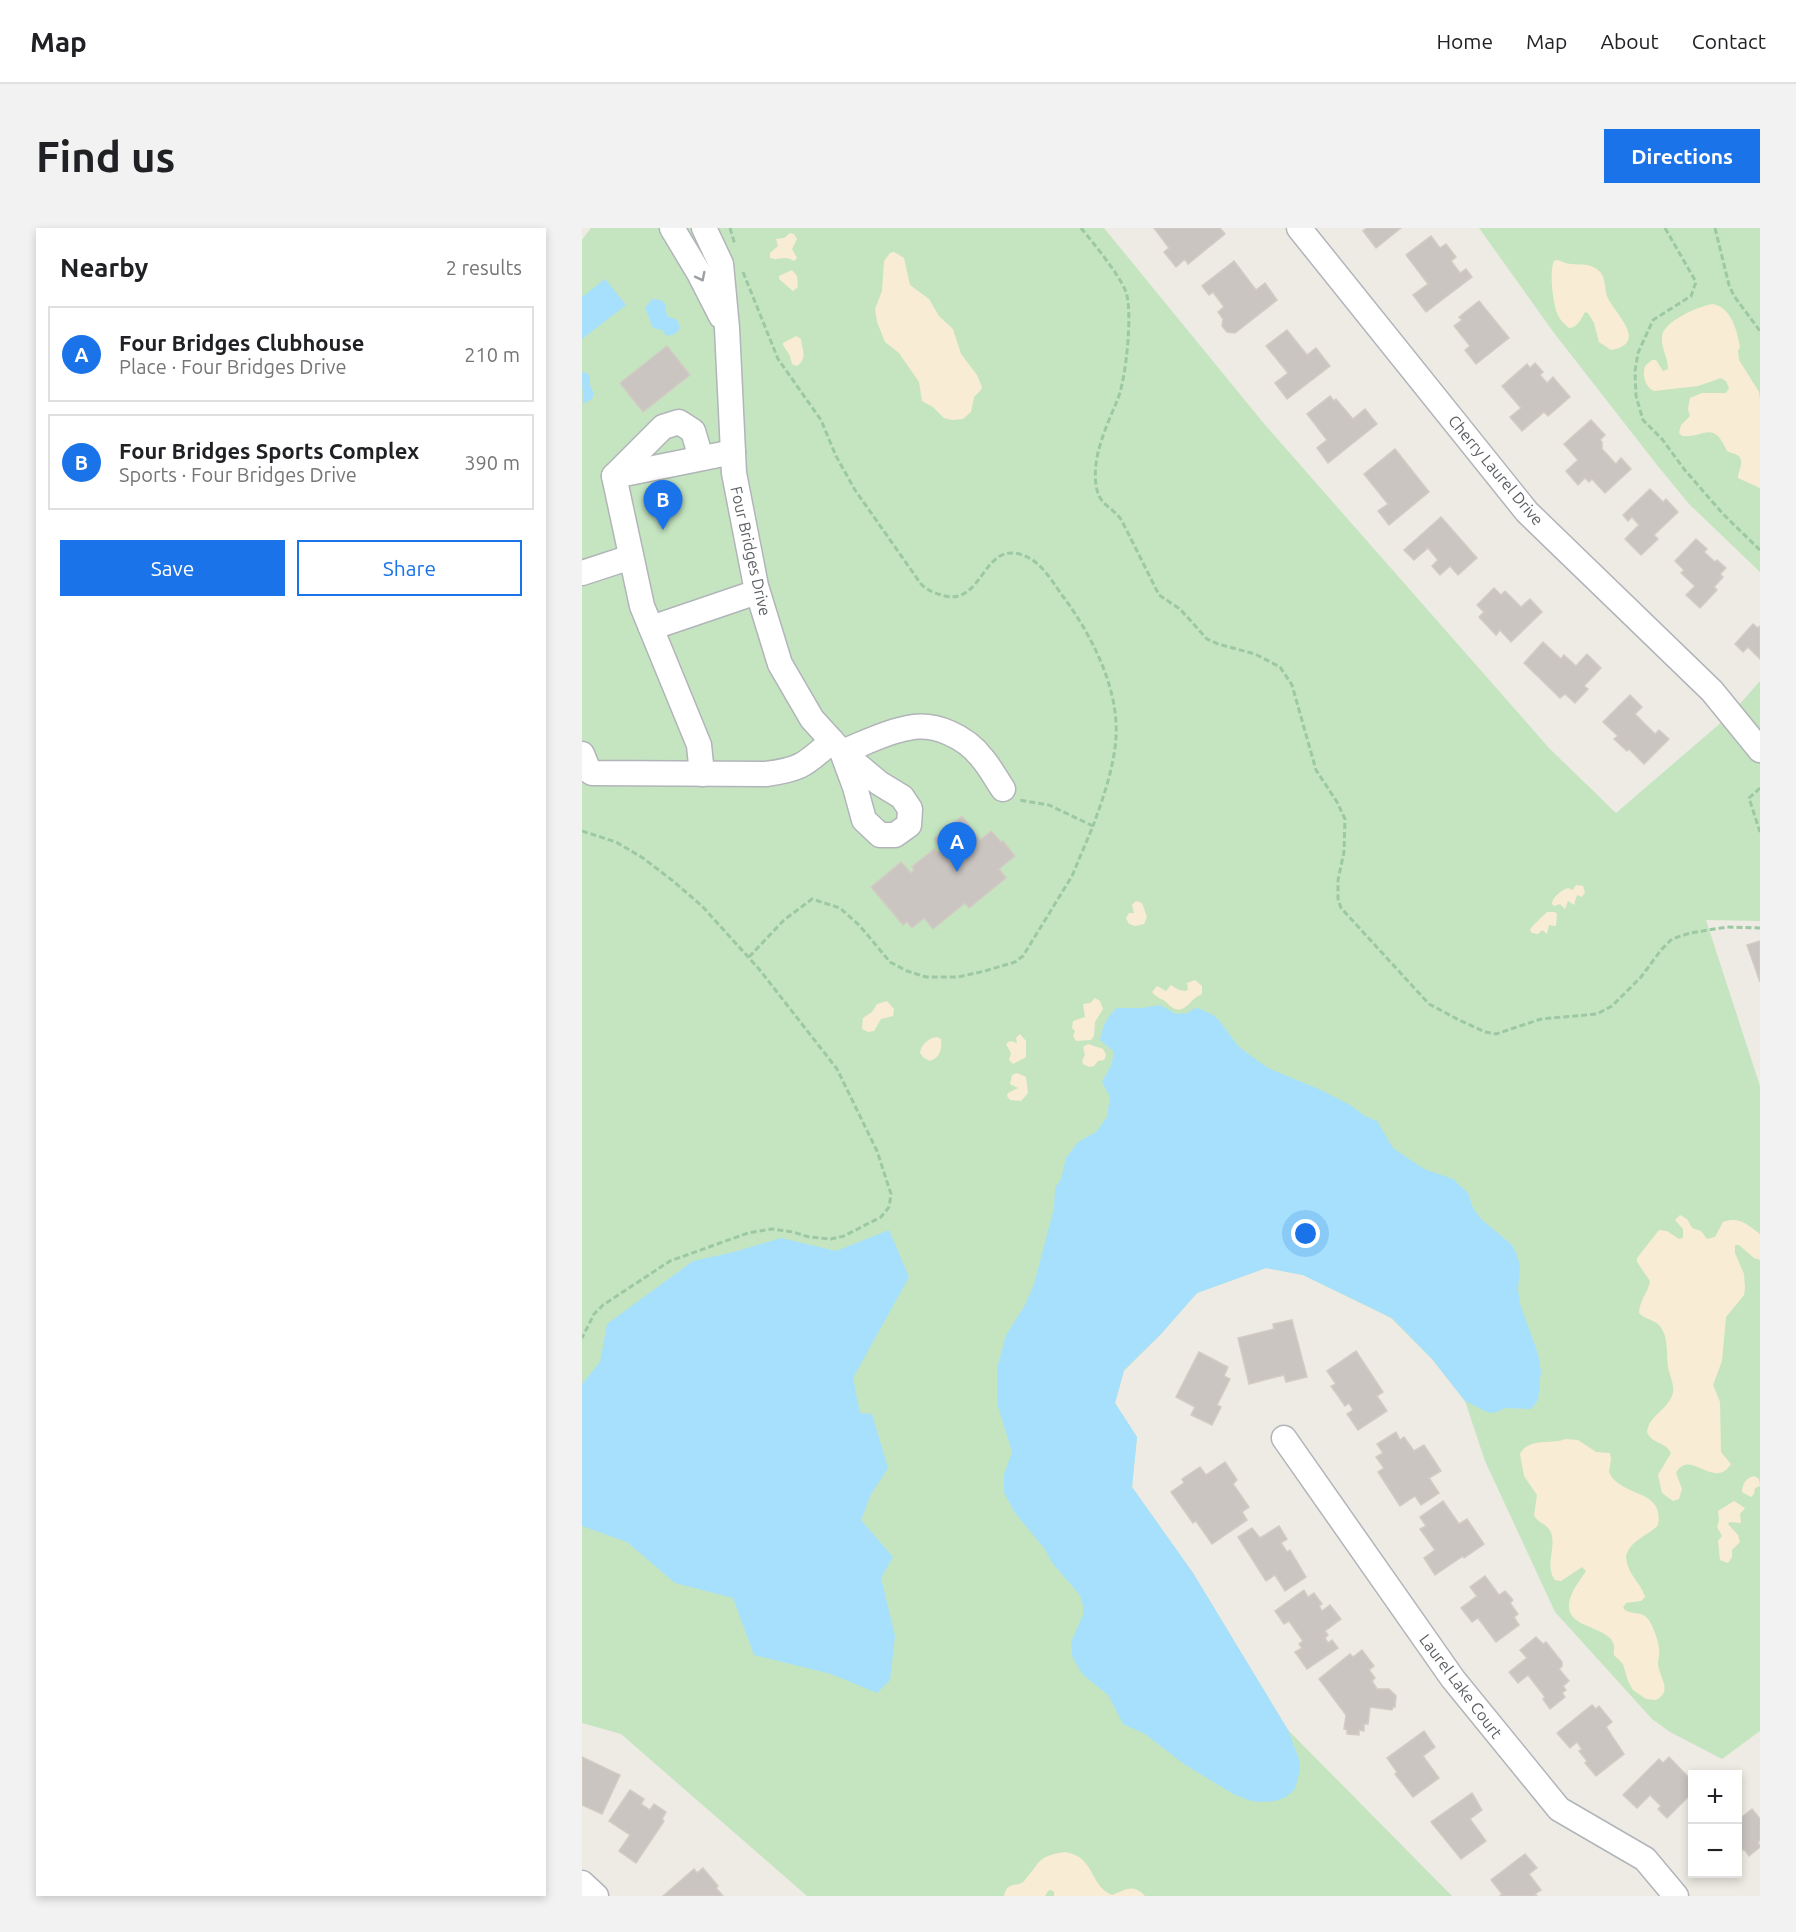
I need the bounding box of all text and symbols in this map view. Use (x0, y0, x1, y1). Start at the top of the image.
text: Map (30, 26, 87, 57)
text: Home (1436, 29, 1493, 53)
text: Map (1526, 29, 1567, 53)
text: About (1600, 29, 1659, 53)
text: Contact (1692, 29, 1766, 53)
button: Directions (1604, 129, 1760, 183)
text: Find us (36, 133, 175, 180)
text: Nearby (60, 253, 148, 282)
text: 2 results (446, 256, 522, 279)
one-way arrow (694, 271, 706, 282)
text: Four Bridges Clubhouse (119, 330, 365, 355)
text: A (74, 343, 89, 366)
text: 210 m (464, 343, 520, 366)
text: Place · Four Bridges Drive (119, 355, 347, 378)
street label: Cherry Laurel Drive (1445, 411, 1547, 529)
text: Four Bridges Sports Complex (119, 438, 419, 463)
text: B (75, 451, 88, 474)
text: 390 m (464, 451, 520, 474)
text: Sports · Four Bridges Drive (119, 463, 357, 486)
pin: B (644, 480, 682, 530)
street label: Four Bridges Drive (727, 484, 775, 618)
button: Save (60, 540, 285, 596)
button: Share (297, 540, 522, 596)
pin: A (938, 822, 976, 872)
your location (1291, 1219, 1320, 1248)
street label: Laurel Lake Court (1416, 1630, 1506, 1742)
map controls (1688, 1770, 1742, 1878)
button: + (1688, 1770, 1742, 1824)
button: − (1688, 1824, 1742, 1878)

